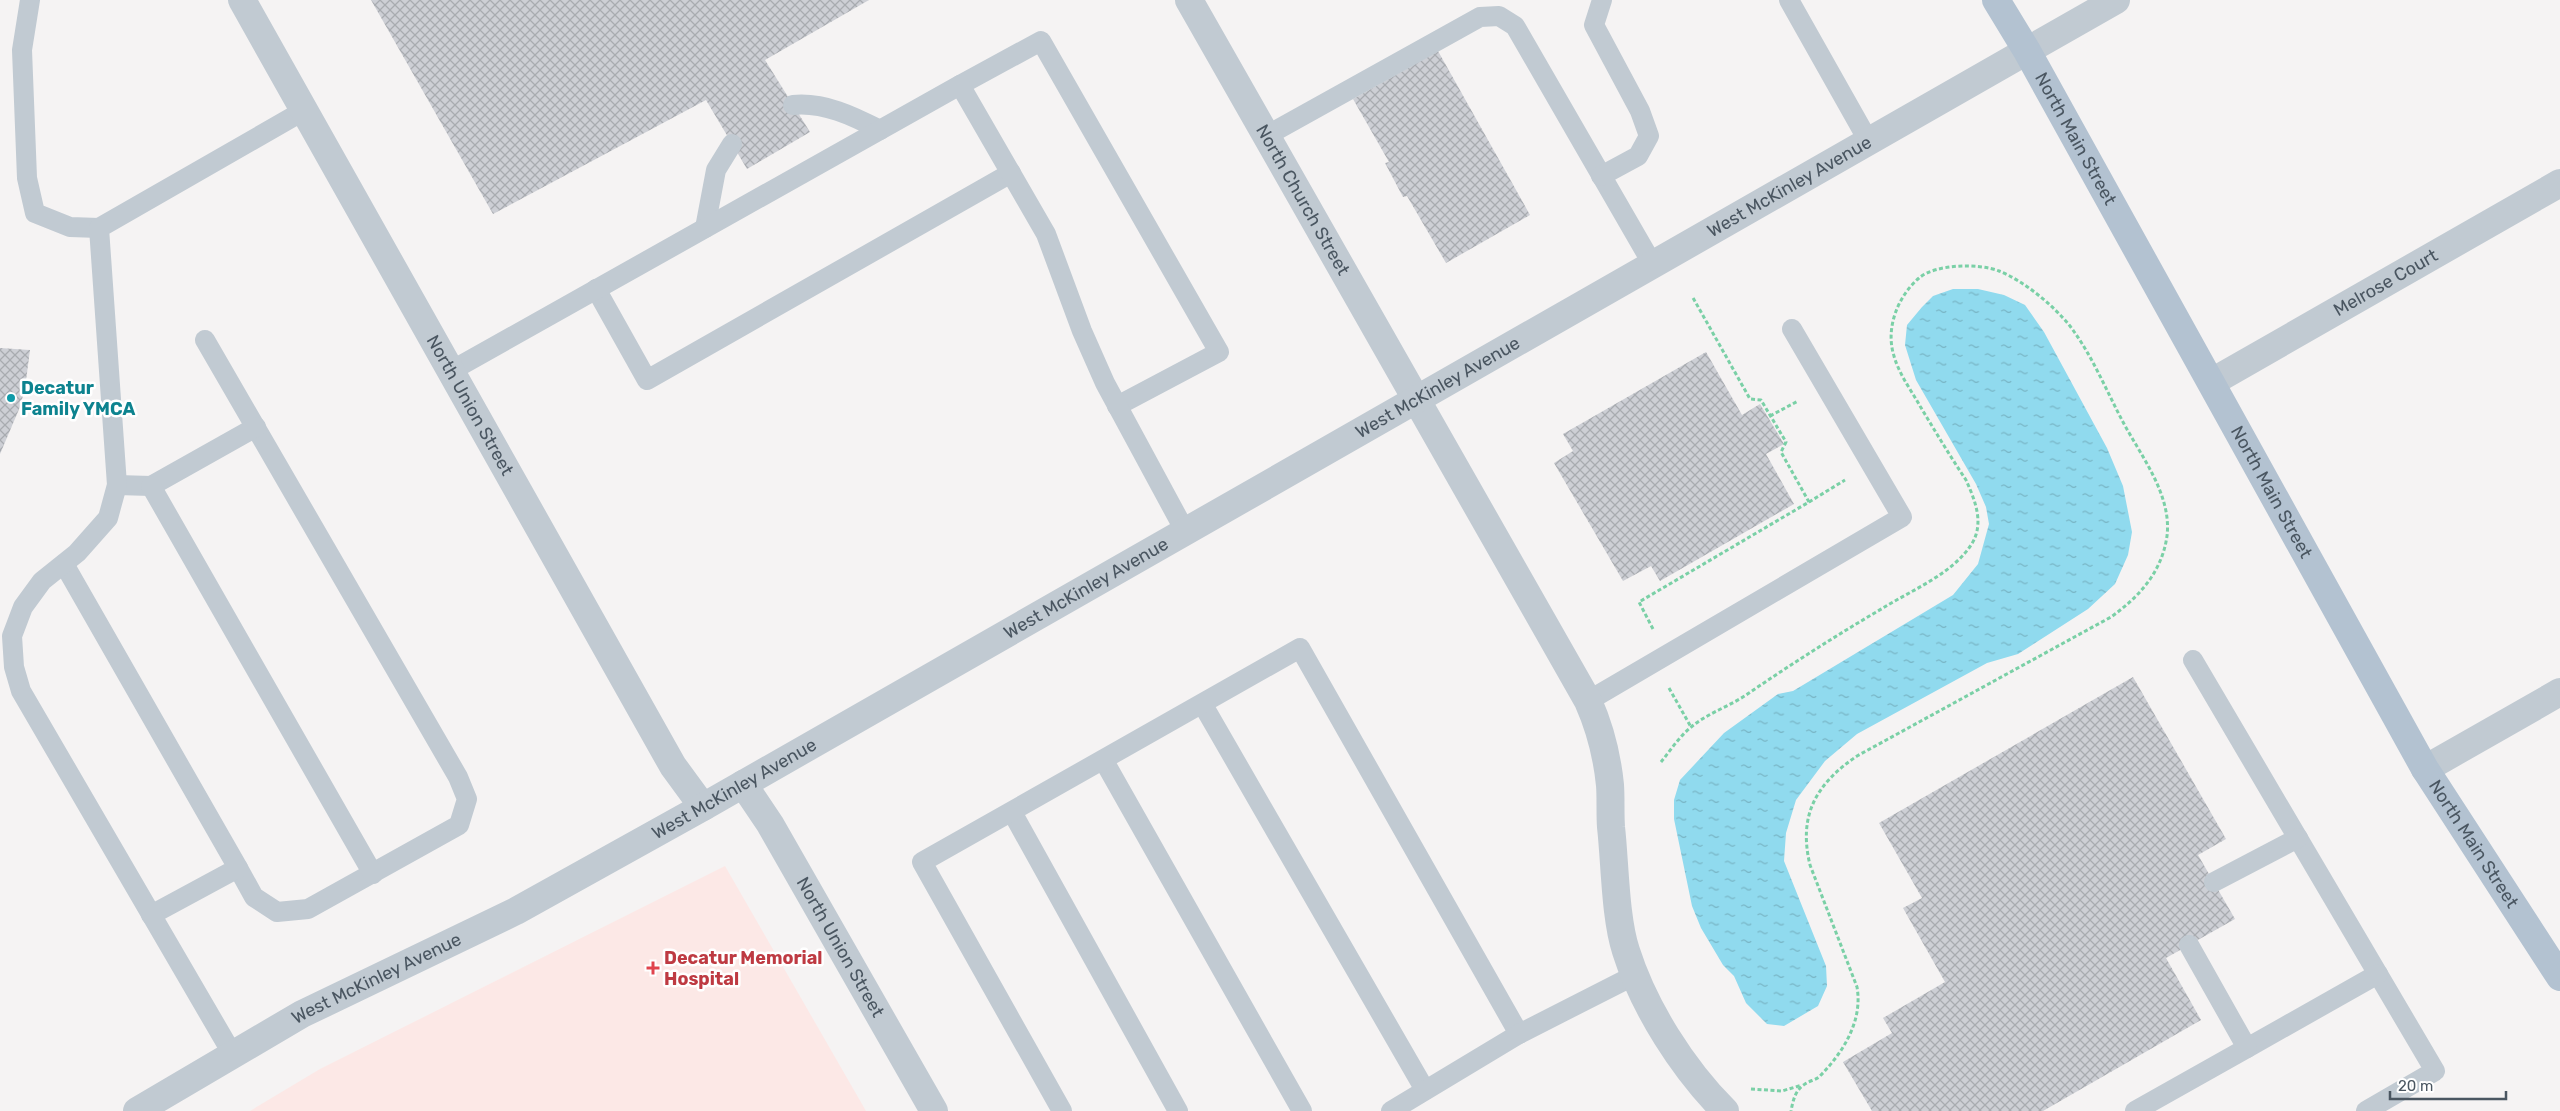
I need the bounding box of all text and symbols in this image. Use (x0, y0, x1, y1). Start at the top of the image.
street label: North Main Street (2030, 69, 2121, 209)
street label: North Church Street (1251, 121, 1354, 279)
street label: West McKinley Avenue (1703, 131, 1876, 242)
street label: Melrose Court (2330, 244, 2442, 321)
street label: North Union Street (422, 331, 518, 479)
street label: West McKinley Avenue (1352, 332, 1524, 443)
place label: Decatur Family YMCA (21, 377, 135, 420)
marker: Decatur Family YMCA (5, 392, 17, 404)
street label: North Main Street (2226, 422, 2317, 562)
street label: West McKinley Avenue (1000, 533, 1172, 644)
street label: West McKinley Avenue (648, 733, 820, 844)
street label: North Main Street (2424, 776, 2523, 912)
street label: North Union Street (792, 873, 889, 1021)
street label: West McKinley Avenue (288, 928, 465, 1029)
place label: Decatur Memorial Hospital (664, 947, 823, 990)
marker: Decatur Memorial Hospital (646, 961, 660, 975)
scale bar (2390, 1068, 2506, 1100)
text: 20 m (2398, 1077, 2433, 1095)

